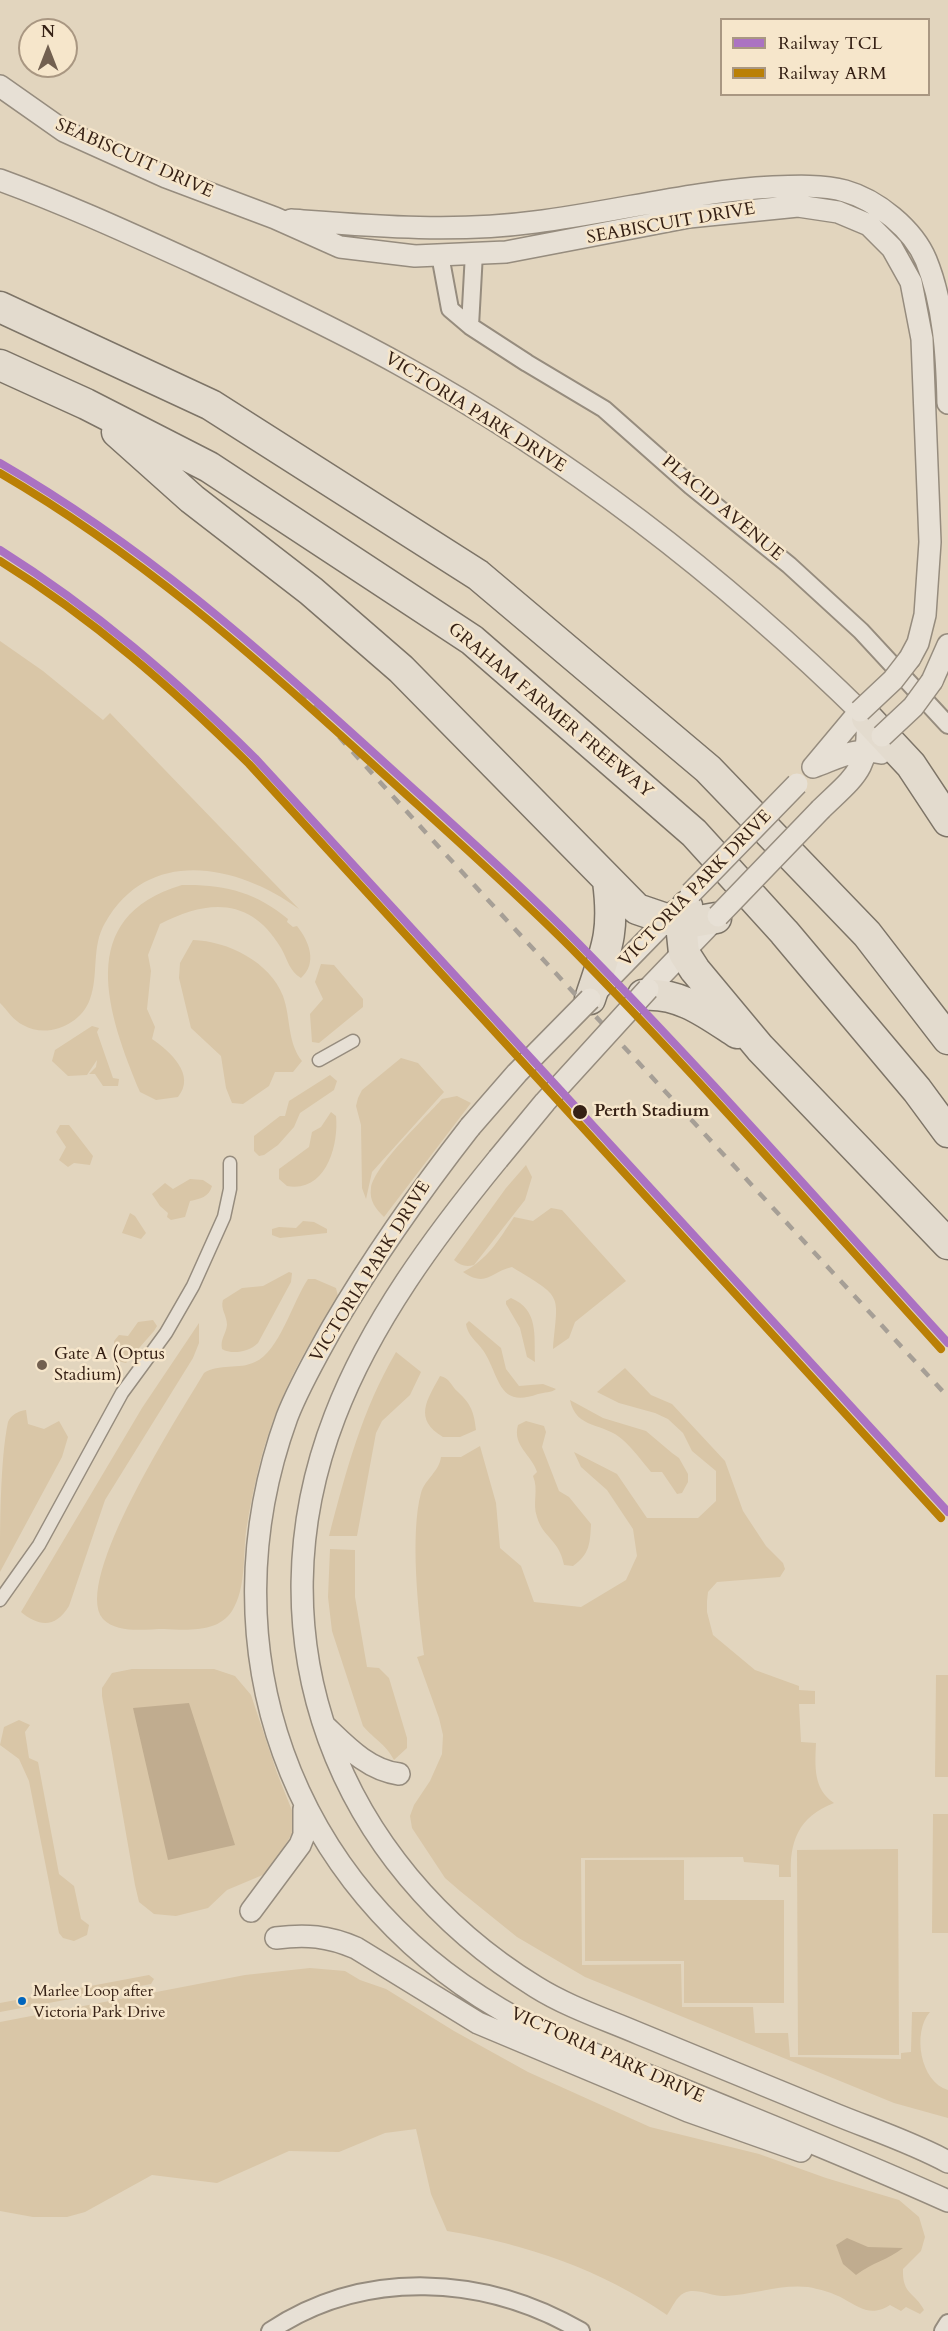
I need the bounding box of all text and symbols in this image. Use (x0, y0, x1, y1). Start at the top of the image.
north arrow (18, 18, 78, 78)
legend (720, 18, 930, 96)
text: N (41, 21, 55, 43)
text: Railway TCL (778, 31, 882, 56)
text: Railway ARM (778, 61, 887, 86)
street label: SEABISCUIT DRIVE (52, 114, 216, 204)
street label: SEABISCUIT DRIVE (585, 199, 757, 249)
street label: VICTORIA PARK DRIVE (380, 348, 570, 478)
street label: PLACID AVENUE (657, 452, 787, 566)
street label: GRAHAM FARMER FREEWAY (443, 619, 657, 803)
street label: VICTORIA PARK DRIVE (615, 806, 777, 972)
place label: Perth Stadium (594, 1101, 709, 1123)
marker: Perth Stadium (571, 1103, 589, 1121)
street label: VICTORIA PARK DRIVE (306, 1177, 436, 1367)
place label: Gate A (Optus Stadium) (54, 1344, 165, 1386)
marker: Gate A (Optus Stadium) (35, 1358, 49, 1372)
place label: Marlee Loop after Victoria Park Drive (33, 1982, 166, 2020)
marker: Marlee Loop after Victoria Park Drive (16, 1995, 28, 2007)
street label: VICTORIA PARK DRIVE (507, 2003, 707, 2109)

